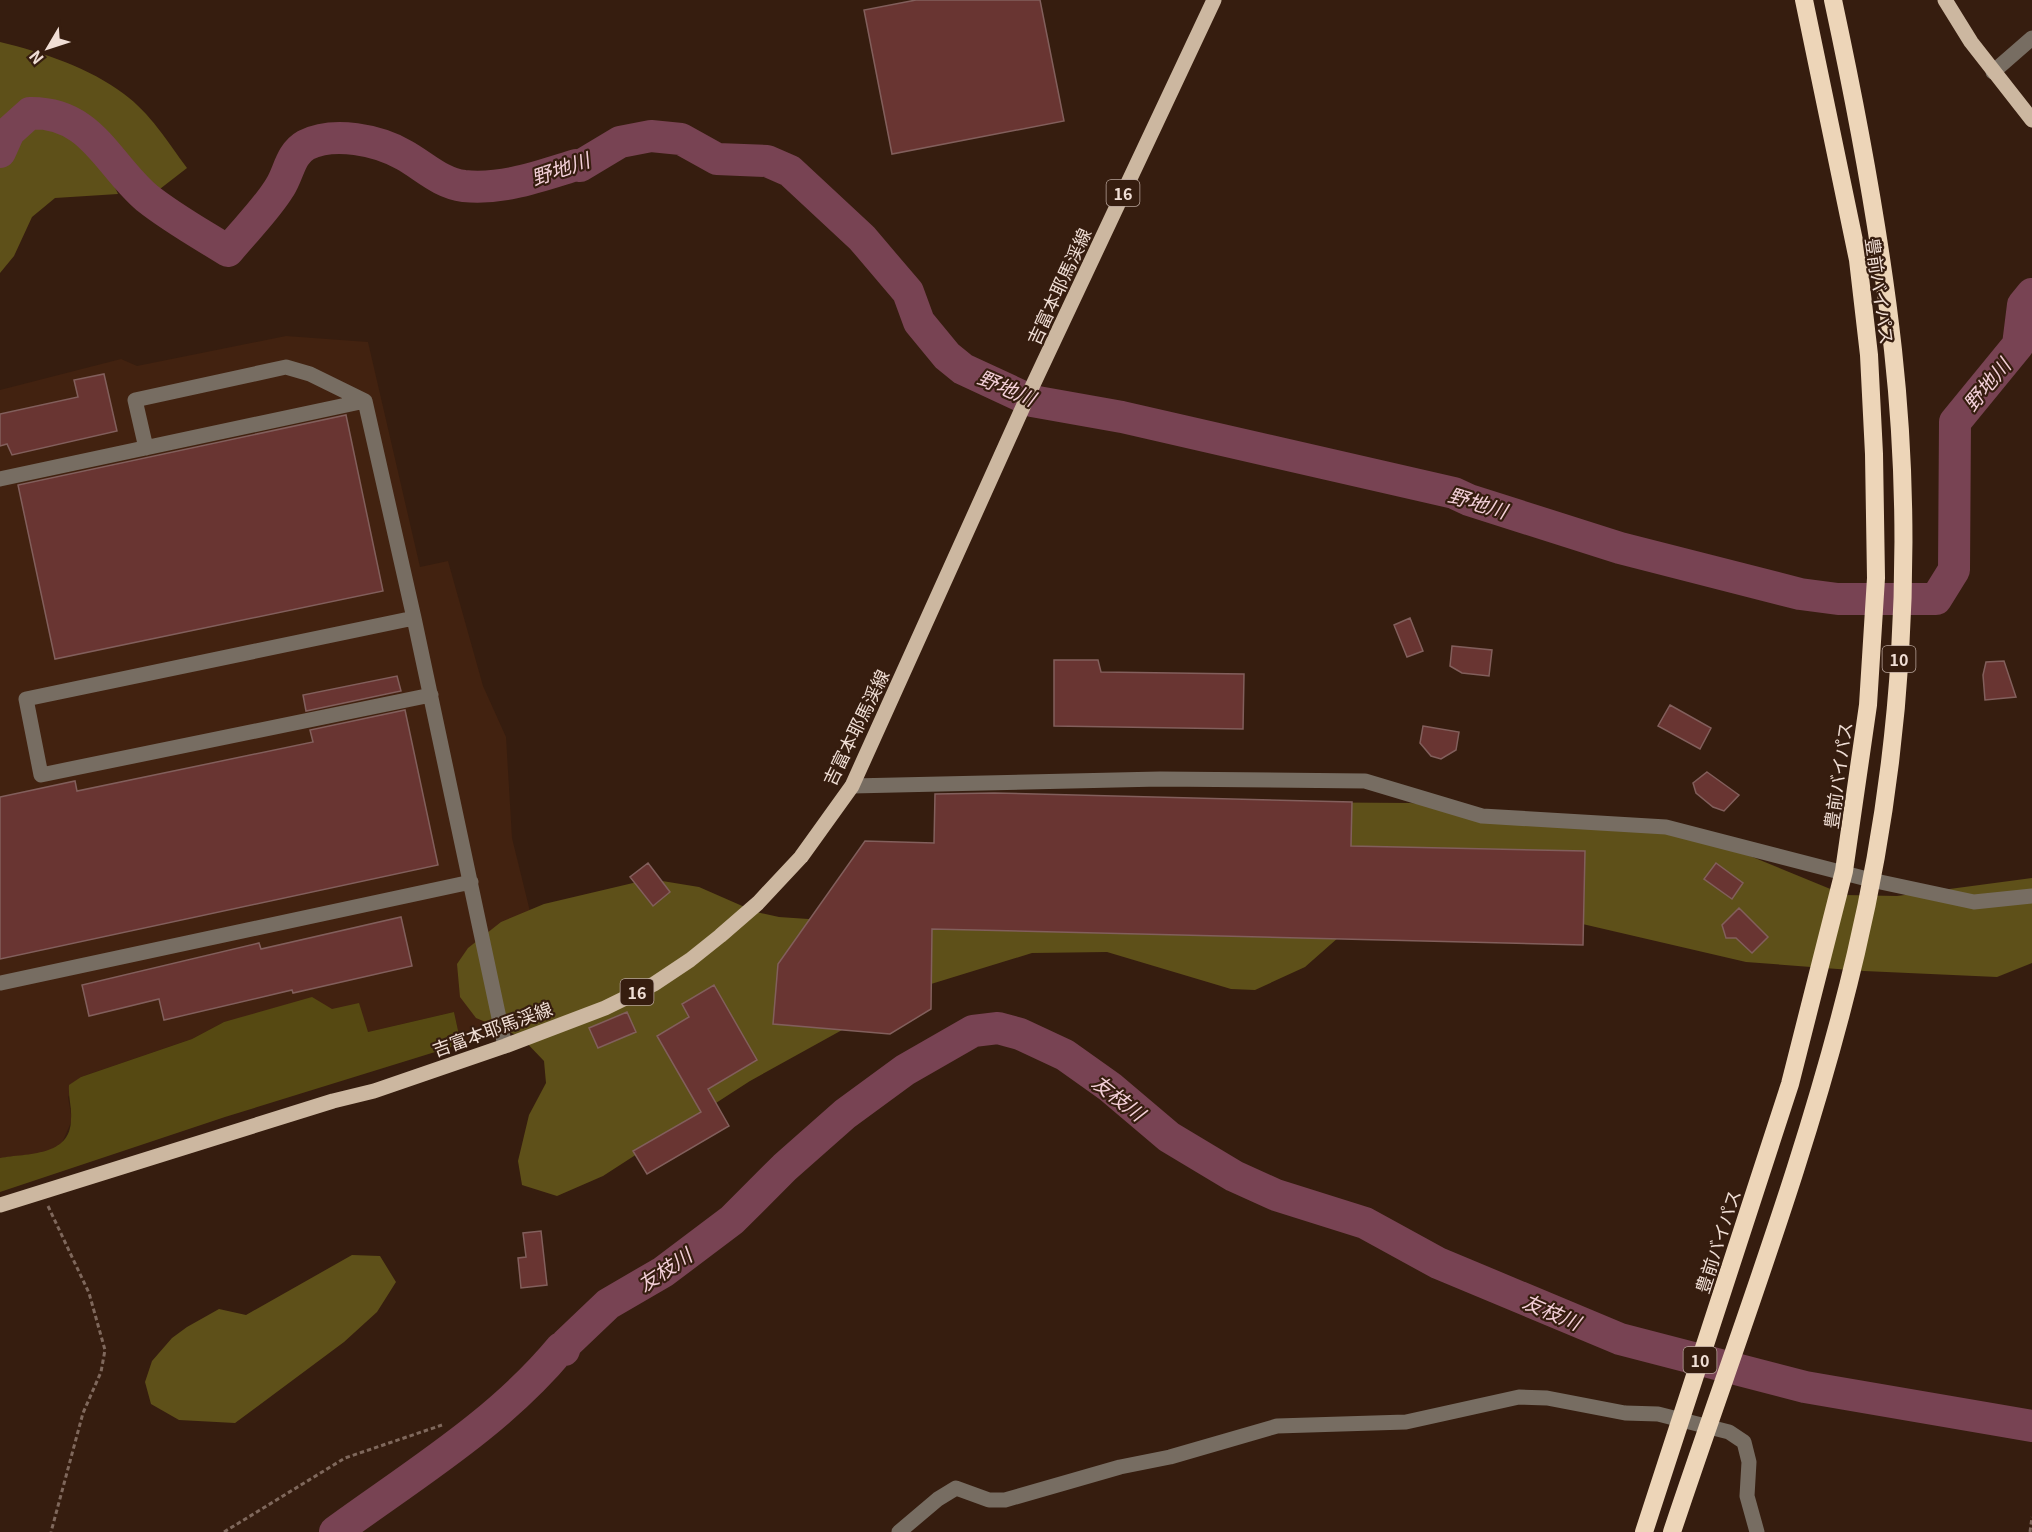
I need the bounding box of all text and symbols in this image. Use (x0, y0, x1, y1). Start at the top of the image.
north arrow (18, 18, 78, 78)
text: N (22, 46, 49, 70)
water label: 野地川 (527, 144, 595, 191)
road number: 16 (1106, 180, 1140, 206)
street label: 吉富本耶馬渓線 (1020, 223, 1096, 349)
street label: 豊前バイパス (1861, 236, 1901, 346)
water label: 野地川 (1956, 350, 2018, 416)
water label: 野地川 (974, 362, 1042, 413)
water label: 野地川 (1445, 479, 1513, 525)
road number: 10 (1882, 646, 1916, 672)
street label: 吉富本耶馬渓線 (816, 665, 894, 789)
street label: 豊前バイパス (1817, 720, 1857, 830)
road number: 16 (620, 979, 654, 1005)
street label: 吉富本耶馬渓線 (428, 994, 556, 1062)
water label: 友枝川 (1086, 1067, 1153, 1128)
street label: 豊前バイパス (1688, 1186, 1746, 1296)
water label: 友枝川 (631, 1239, 699, 1298)
water label: 友枝川 (1519, 1286, 1587, 1337)
road number: 10 (1684, 1347, 1716, 1373)

